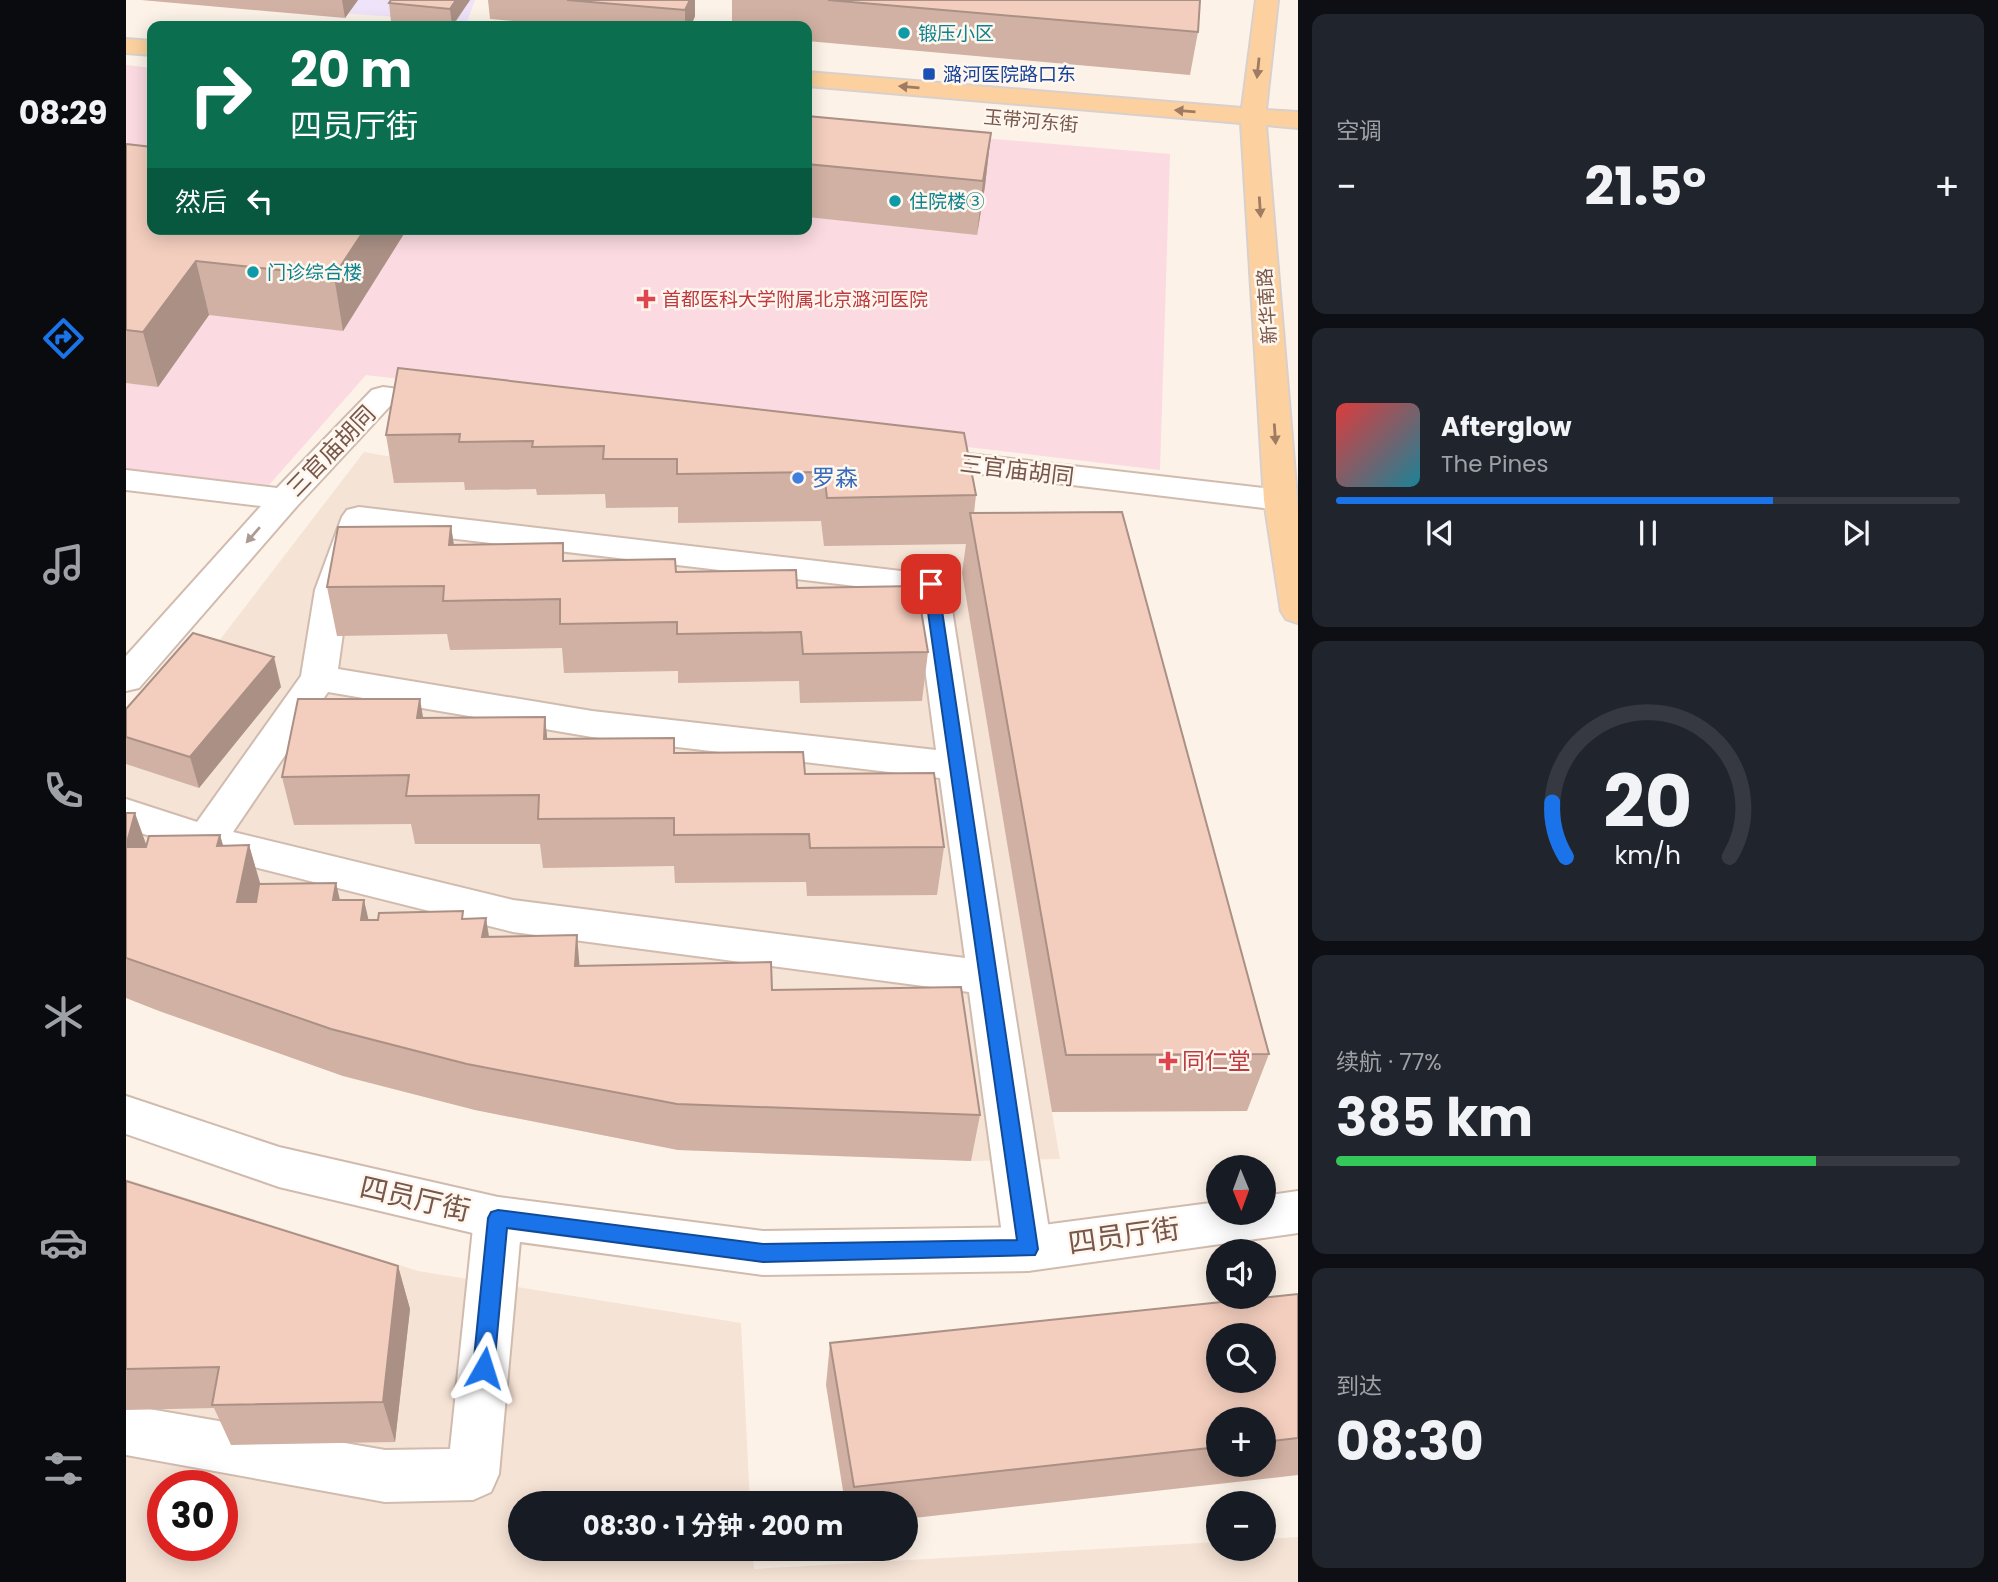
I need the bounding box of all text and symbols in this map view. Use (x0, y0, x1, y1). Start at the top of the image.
place label: 锻压小区 (918, 20, 994, 47)
marker: 锻压小区 (896, 25, 912, 41)
text: 20 m (290, 36, 412, 104)
icon: right (175, 49, 266, 140)
one-way arrow (1252, 57, 1263, 79)
place label: 潞河医院路口东 (943, 61, 1076, 88)
marker: 潞河医院路口东 (921, 66, 937, 82)
one-way arrow (898, 82, 920, 93)
text: 08:29 (19, 90, 107, 135)
text: 四员厅街 (290, 103, 418, 148)
street label: 玉带河东街 (982, 103, 1080, 139)
one-way arrow (1174, 105, 1196, 116)
text: 空调 (1336, 115, 1382, 147)
text: 21.5° (1585, 150, 1706, 223)
text: − (1336, 160, 1357, 213)
text: + (1934, 160, 1960, 213)
icon: left (241, 182, 279, 220)
text: 然后 (175, 184, 227, 220)
place label: 住院楼③ (909, 188, 985, 215)
marker: 住院楼③ (887, 193, 903, 209)
one-way arrow (1255, 196, 1266, 218)
place label: 门诊综合楼 (267, 259, 362, 286)
marker: 门诊综合楼 (245, 264, 261, 280)
street label: 新华南路 (1251, 267, 1283, 345)
place label: 首都医科大学附属北京潞河医院 (662, 286, 928, 313)
marker: 首都医科大学附属北京潞河医院 (636, 289, 656, 309)
icon: directions (39, 314, 88, 363)
street label: 三官庙胡同 (280, 399, 382, 503)
text: Afterglow (1441, 409, 1572, 445)
one-way arrow (1270, 423, 1281, 445)
street label: 三官庙胡同 (958, 447, 1076, 493)
text: The Pines (1441, 448, 1549, 480)
place label: 罗森 (812, 462, 858, 494)
marker: 罗森 (790, 470, 806, 486)
icon: previous (1421, 514, 1459, 552)
icon: pause (1629, 514, 1667, 552)
icon: next (1837, 514, 1875, 552)
one-way arrow (245, 526, 261, 544)
icon: music (39, 540, 88, 589)
pin (901, 554, 961, 614)
icon: arrive (912, 565, 950, 603)
text: 20 (1603, 751, 1693, 852)
icon: phone (39, 766, 88, 815)
text: km/h (1615, 838, 1681, 873)
icon: climate (39, 992, 88, 1041)
place label: 同仁堂 (1182, 1045, 1251, 1077)
text: 续航 · 77% (1336, 1046, 1442, 1078)
marker: 同仁堂 (1160, 1053, 1176, 1069)
text: 385 km (1336, 1081, 1533, 1154)
north arrow (1206, 1155, 1276, 1225)
map controls (1206, 1155, 1276, 1561)
street label: 四员厅街 (356, 1167, 474, 1231)
street label: 四员厅街 (1066, 1209, 1182, 1263)
icon: car (39, 1218, 88, 1267)
button: sound (1206, 1239, 1276, 1309)
button: search (1206, 1323, 1276, 1393)
position arrow (447, 1331, 521, 1405)
text: 到达 (1336, 1370, 1382, 1402)
text: 08:30 (1336, 1405, 1484, 1478)
button: + (1206, 1407, 1276, 1477)
icon: filters (39, 1444, 88, 1493)
speed limit sign: 30 (147, 1470, 238, 1561)
button: − (1206, 1491, 1276, 1561)
text: 08:30 · 1 分钟 · 200 m (583, 1508, 843, 1544)

